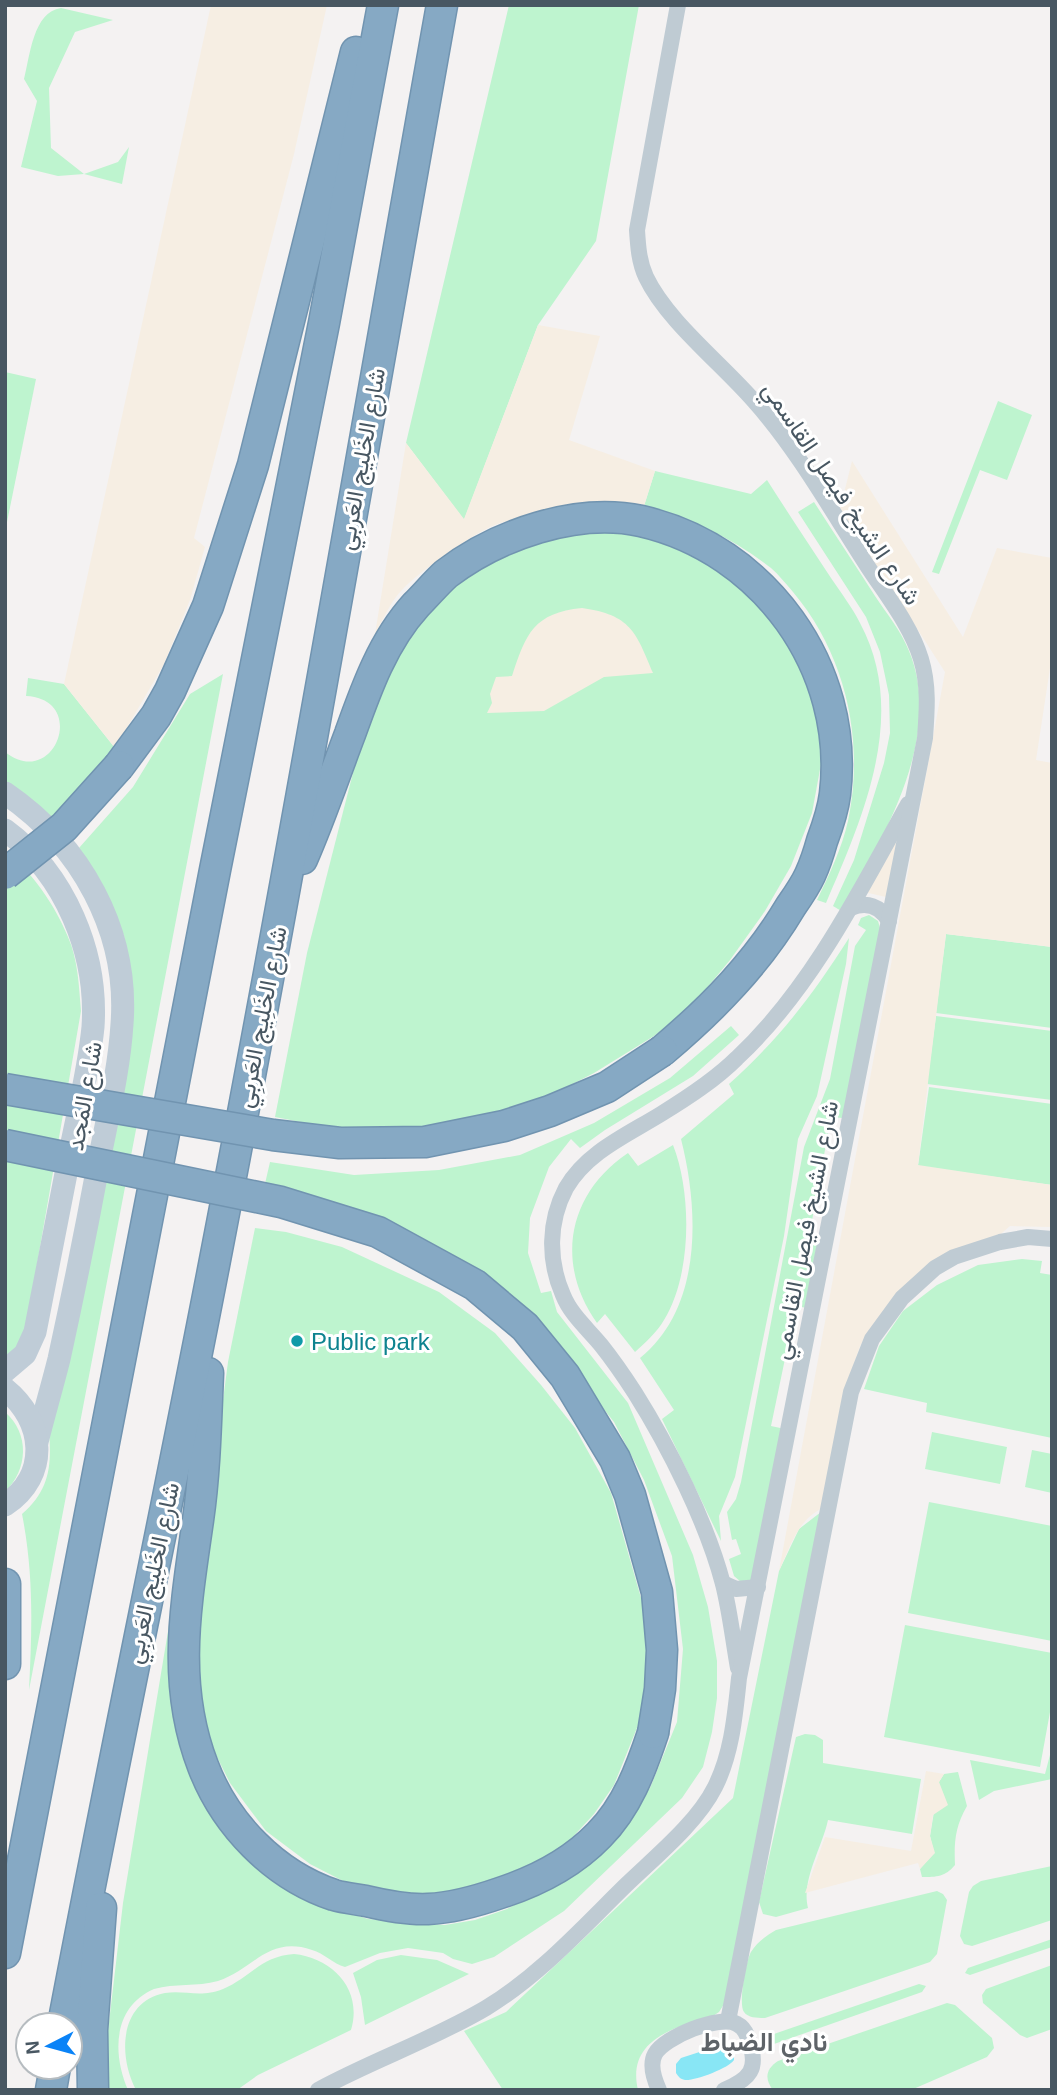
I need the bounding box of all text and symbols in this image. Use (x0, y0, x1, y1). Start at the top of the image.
street label: شارع الخَلِيج العَربِي (332, 366, 396, 553)
street label: شارع الشيخ فيصل القاسمي (752, 376, 927, 613)
street label: شارع الخَلِيج العَربِي (230, 924, 298, 1111)
street label: شارع المَجد (61, 1039, 110, 1153)
street label: شارع الشيخ فيصل القاسمي (767, 1098, 849, 1363)
place label: Public park (311, 1328, 431, 1355)
marker: Public park (289, 1333, 305, 1349)
street label: شارع الخَلِيج العَربِي (120, 1480, 190, 1667)
north arrow (14, 2011, 84, 2081)
district label: نادي الضباط (701, 2027, 827, 2064)
text: N (21, 2040, 44, 2056)

